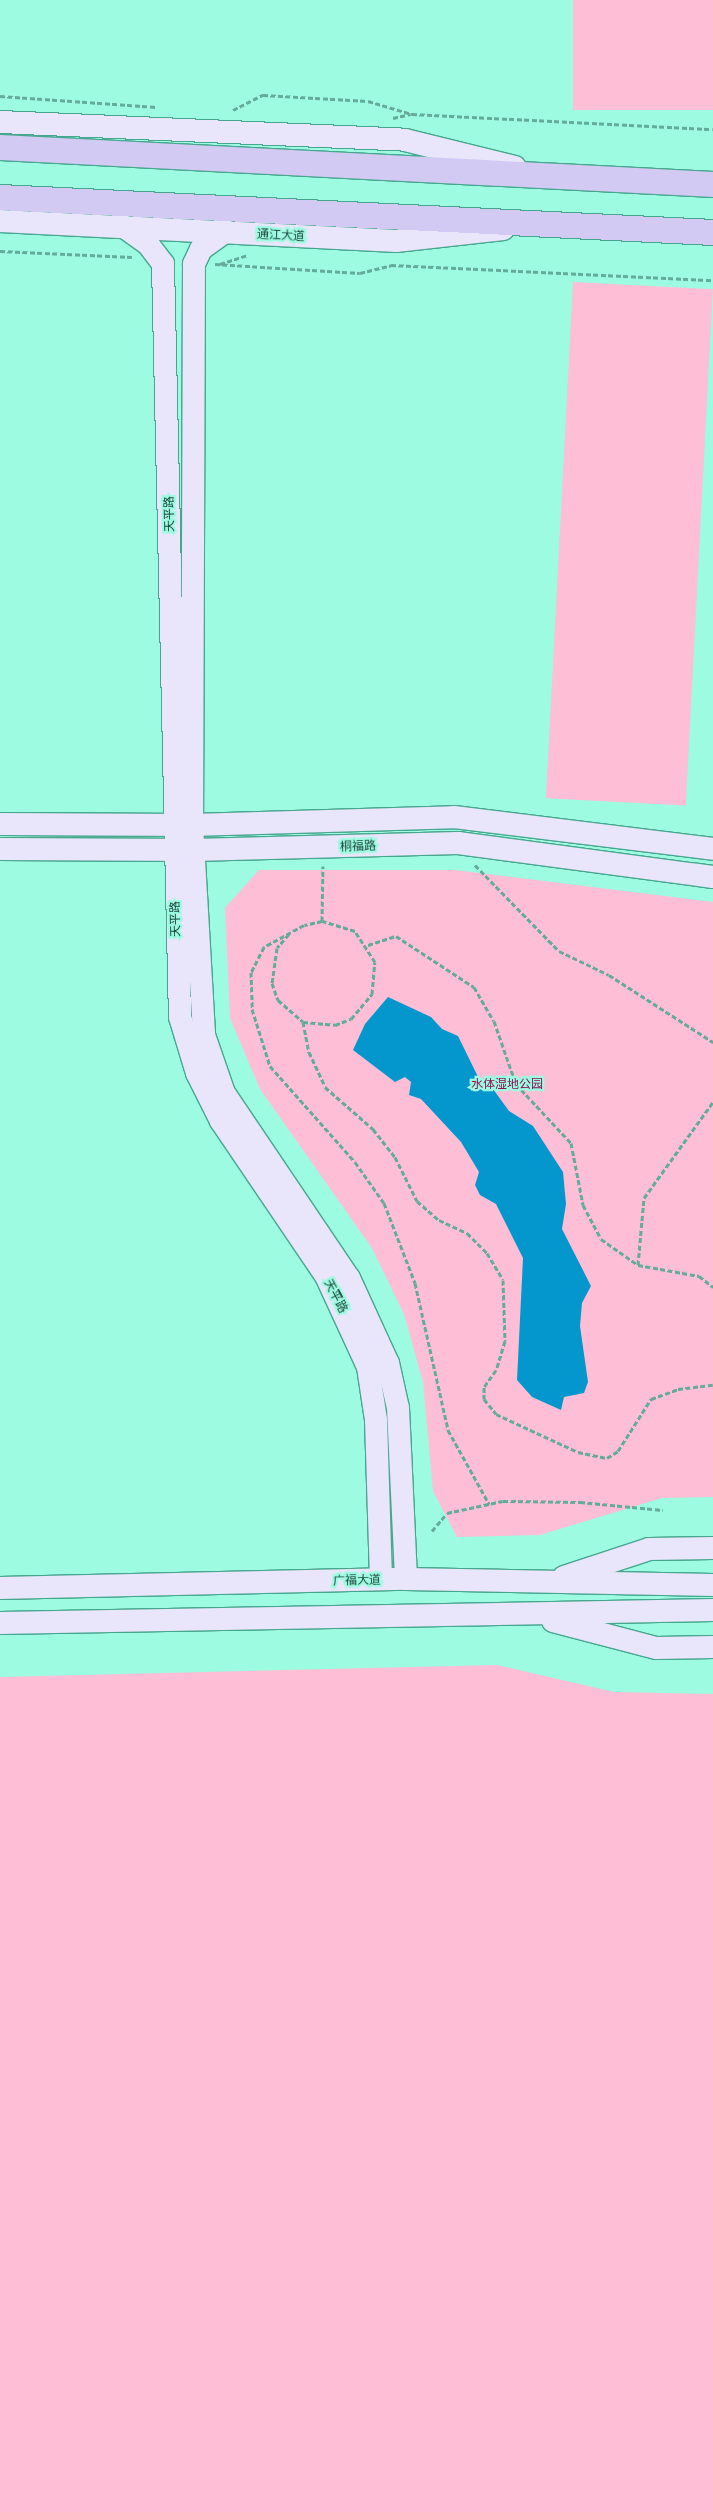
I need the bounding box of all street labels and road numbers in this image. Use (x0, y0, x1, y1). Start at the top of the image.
street label: 通江大道 (257, 227, 305, 243)
street label: 天平路 (161, 496, 177, 532)
street label: 桐福路 (340, 838, 376, 854)
street label: 天平路 (167, 901, 183, 937)
street label: 天平路 (321, 1277, 351, 1315)
street label: 广福大道 (333, 1572, 381, 1588)

